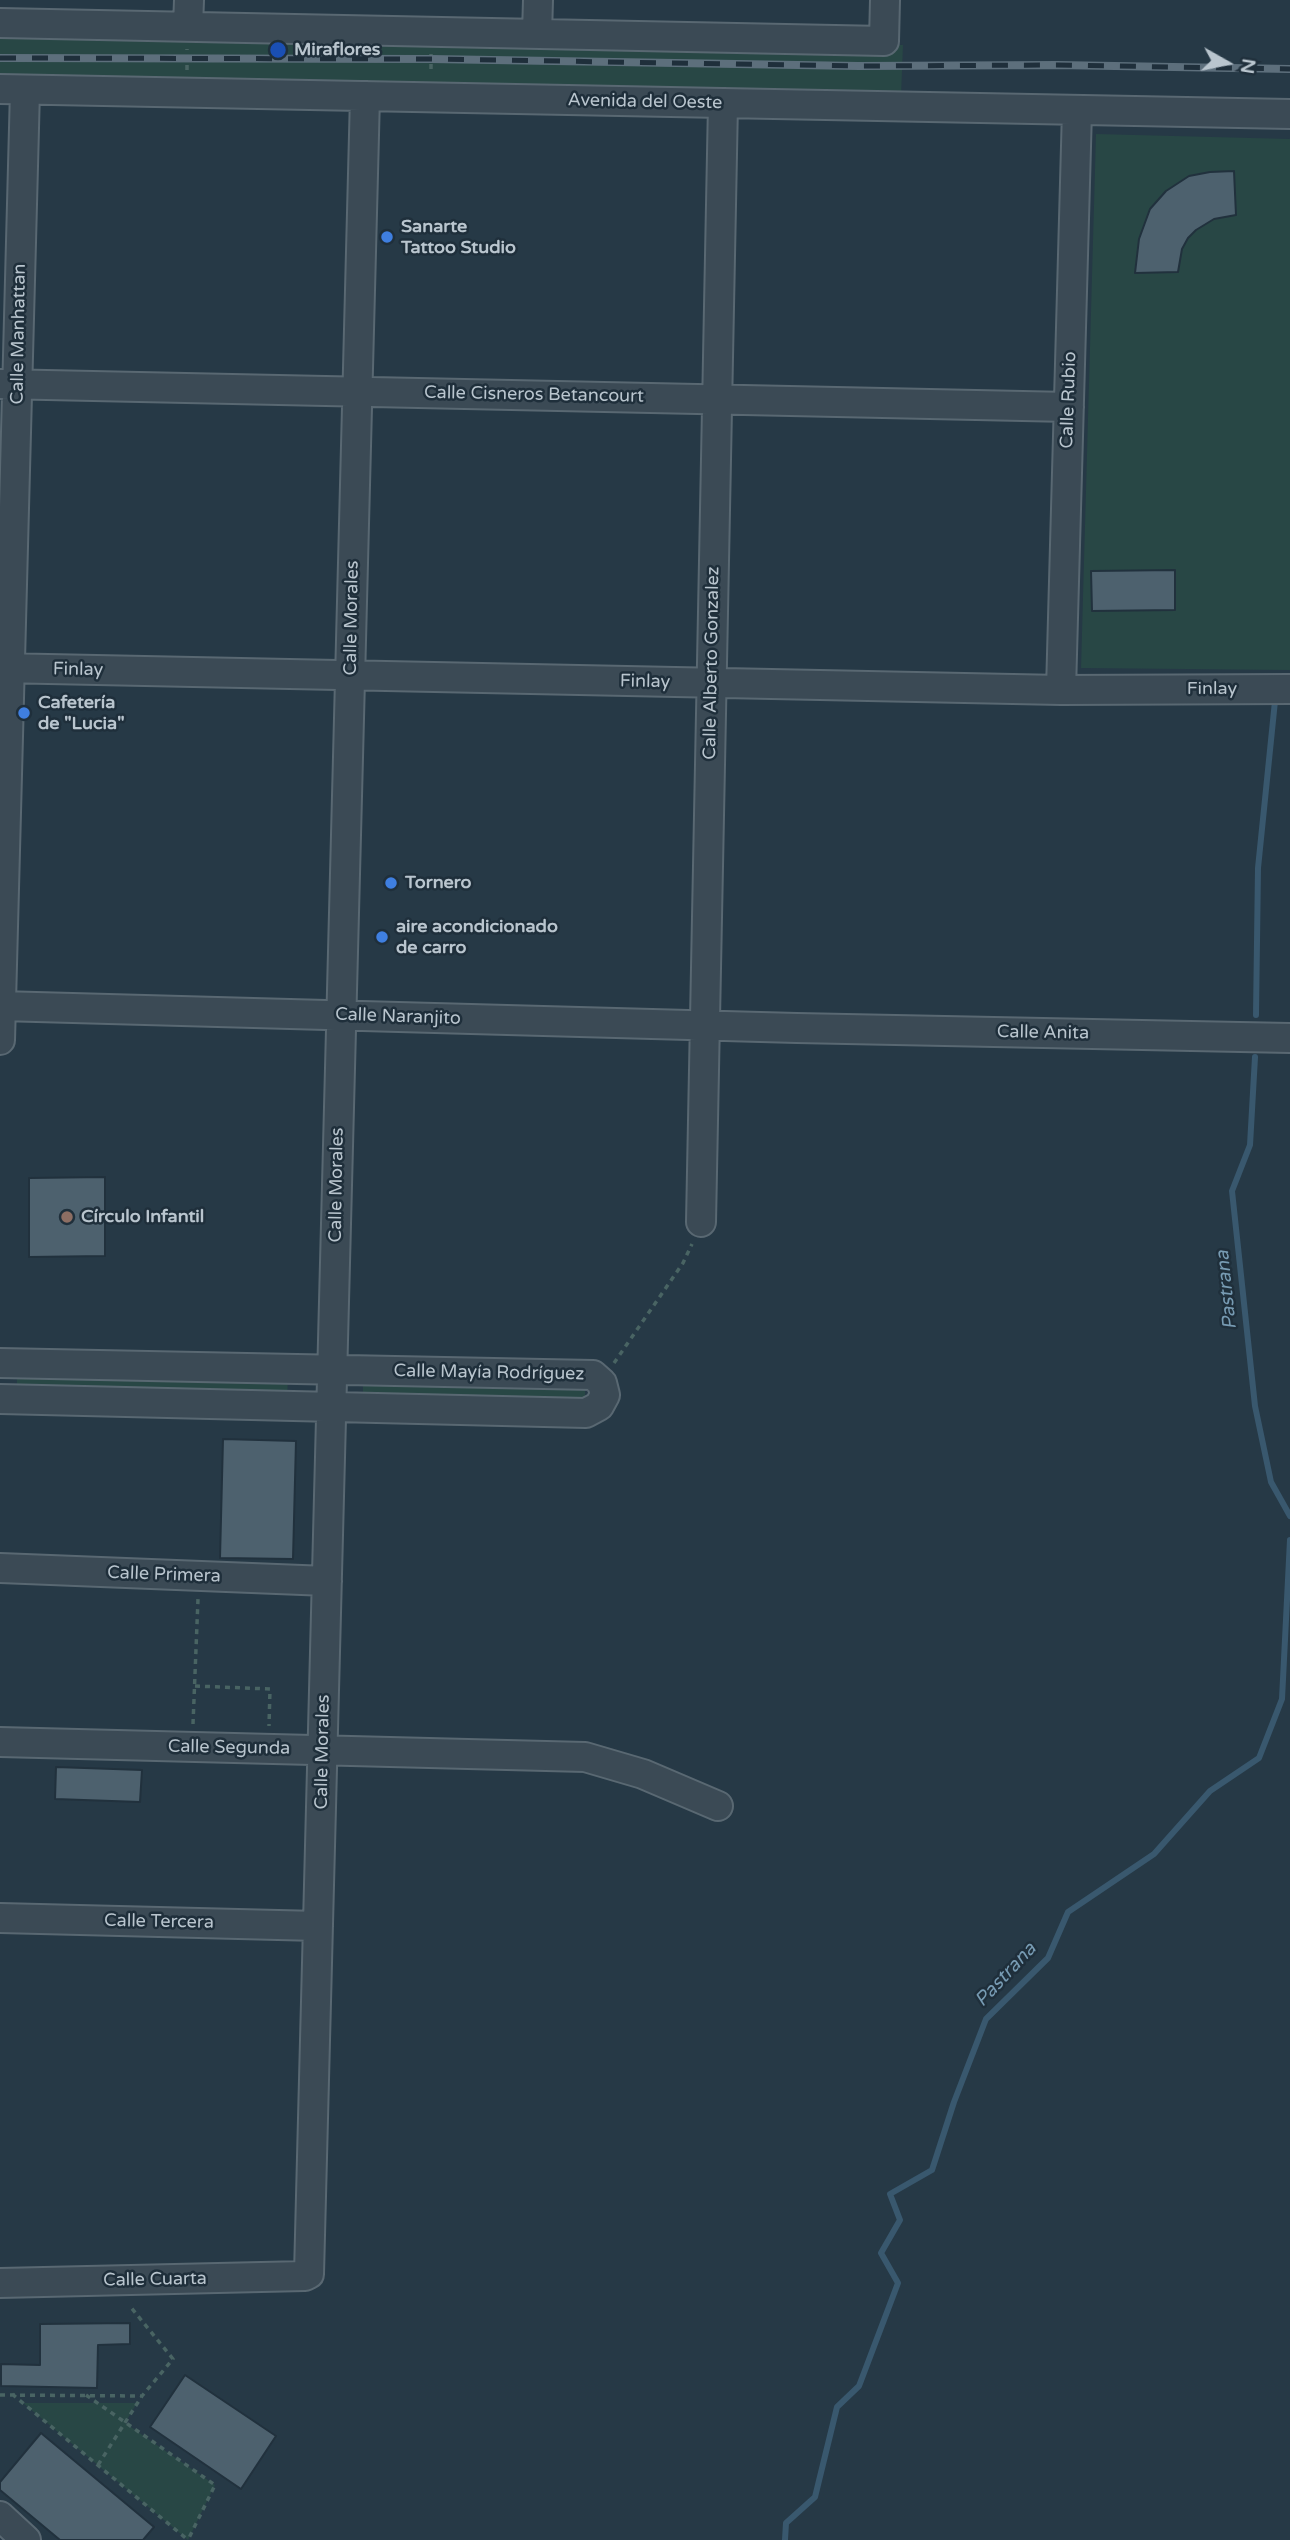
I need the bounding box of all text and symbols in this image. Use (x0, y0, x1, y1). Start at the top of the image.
north arrow (1192, 28, 1262, 98)
place label: Miraflores (294, 39, 380, 61)
marker: Miraflores (268, 40, 288, 60)
text: N (1236, 57, 1260, 76)
street label: Avenida del Oeste (567, 90, 723, 114)
place label: Sanarte Tattoo Studio (401, 216, 516, 258)
marker: Sanarte Tattoo Studio (379, 229, 395, 245)
street label: Calle Manhattan (7, 264, 31, 404)
street label: Calle Rubio (1057, 351, 1081, 449)
street label: Calle Cisneros Betancourt (424, 382, 644, 408)
street label: Calle Morales (340, 560, 364, 676)
street label: Calle Alberto Gonzalez (700, 566, 724, 760)
street label: Finlay (53, 659, 103, 681)
street label: Finlay (620, 671, 670, 693)
street label: Finlay (1187, 678, 1237, 700)
place label: Cafetería de "Lucia" (38, 692, 125, 734)
marker: Cafetería de "Lucia" (16, 705, 32, 721)
place label: Tornero (405, 872, 471, 894)
marker: Tornero (383, 875, 399, 891)
place label: aire acondicionado de carro (396, 916, 558, 958)
marker: aire acondicionado de carro (374, 929, 390, 945)
street label: Calle Naranjito (335, 1004, 461, 1030)
street label: Calle Anita (997, 1021, 1089, 1045)
street label: Calle Morales (325, 1127, 349, 1243)
place label: Círculo Infantil (81, 1206, 204, 1228)
marker: Círculo Infantil (59, 1209, 75, 1225)
water label: Pastrana (1212, 1249, 1242, 1331)
street label: Calle Mayía Rodríguez (393, 1361, 585, 1385)
street label: Calle Primera (107, 1562, 221, 1588)
street label: Calle Morales (311, 1694, 335, 1810)
street label: Calle Segunda (168, 1736, 290, 1760)
street label: Calle Tercera (104, 1910, 214, 1934)
water label: Pastrana (971, 1938, 1041, 2012)
street label: Calle Cuarta (103, 2268, 207, 2292)

